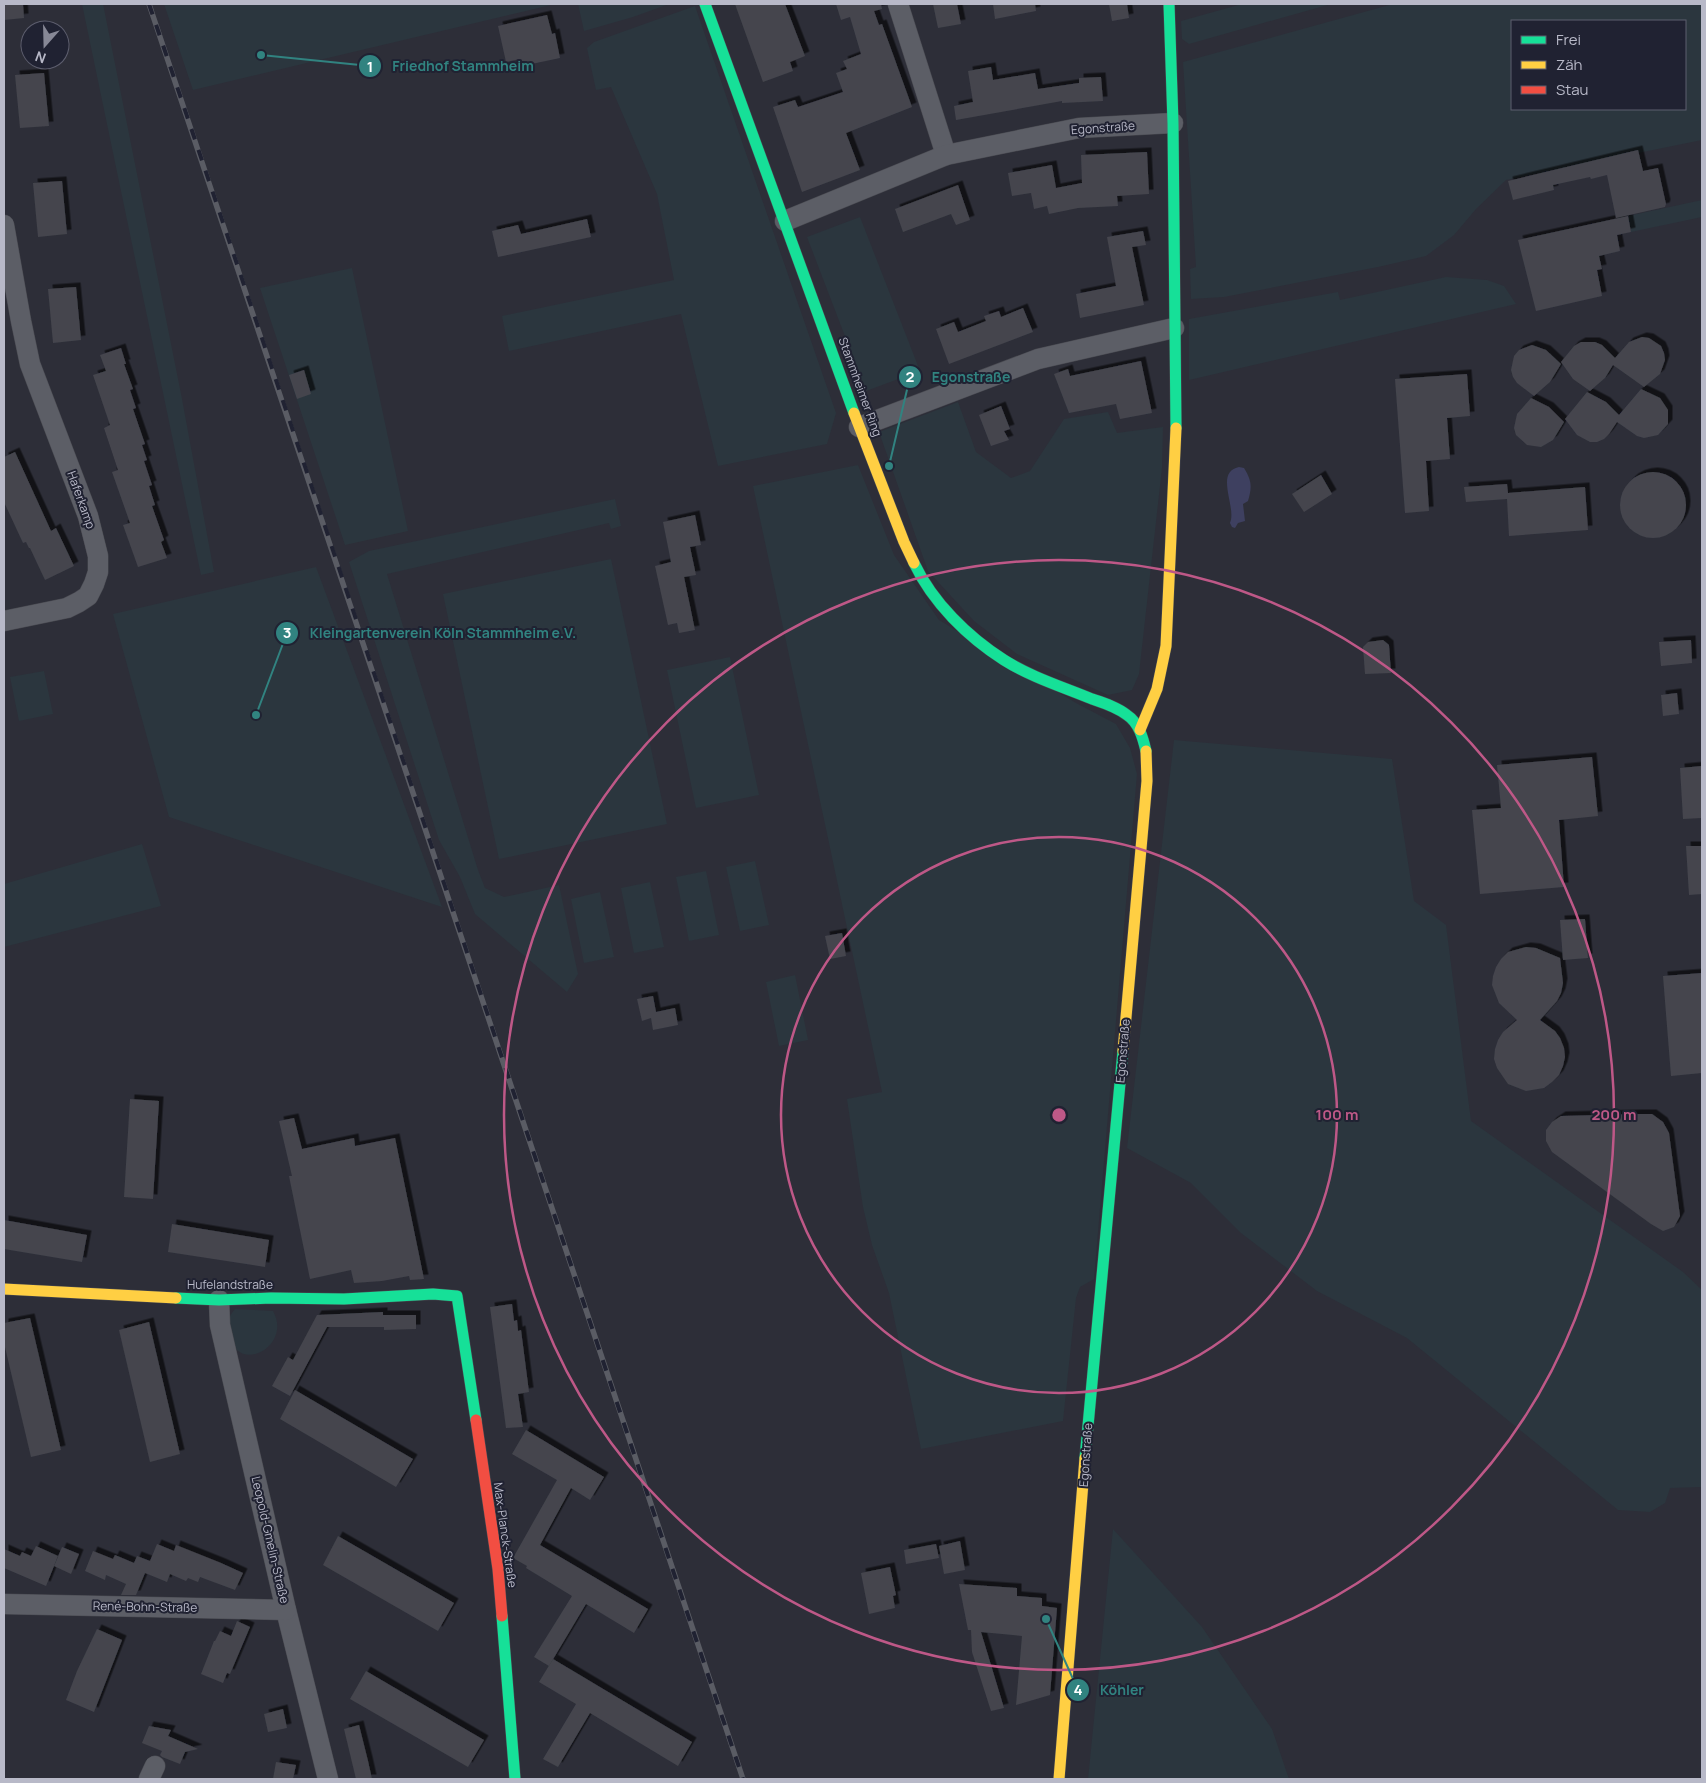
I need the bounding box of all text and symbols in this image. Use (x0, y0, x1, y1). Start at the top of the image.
north arrow (20, 20, 70, 70)
legend (1511, 20, 1686, 110)
text: Frei (1556, 29, 1581, 50)
text: N (32, 47, 48, 68)
callout: Friedhof Stammheim (357, 52, 544, 81)
text: Zäh (1556, 54, 1583, 75)
text: 1 (367, 56, 373, 77)
text: Friedhof Stammheim (392, 56, 534, 75)
text: Stau (1556, 79, 1589, 100)
street label: Egonstraße (1070, 117, 1136, 138)
street label: Stammheimer Ring (835, 335, 886, 439)
callout: Egonstraße (897, 363, 1021, 392)
text: 2 (906, 366, 915, 387)
text: Egonstraße (932, 367, 1010, 386)
street label: Haferkamp (63, 469, 100, 531)
callout: Kleingartenverein Köln Stammheim e.V. (275, 619, 586, 648)
text: 3 (283, 622, 291, 643)
text: Kleingartenverein Köln Stammheim e.V. (310, 623, 576, 642)
street label: Egonstraße (1111, 1018, 1134, 1084)
text: 100 m (1316, 1104, 1358, 1125)
text: 200 m (1591, 1104, 1637, 1125)
centre of rings (1050, 1106, 1068, 1124)
street label: Hufelandstraße (187, 1276, 273, 1293)
street label: Egonstraße (1075, 1422, 1096, 1488)
street label: Leopold-Gmelin-Straße (248, 1475, 293, 1605)
street label: Max-Planck-Straße (490, 1481, 521, 1589)
street label: René-Bohn-Straße (93, 1597, 197, 1616)
callout: Köhler (1065, 1675, 1154, 1704)
text: 4 (1073, 1679, 1083, 1700)
text: Köhler (1100, 1680, 1144, 1699)

